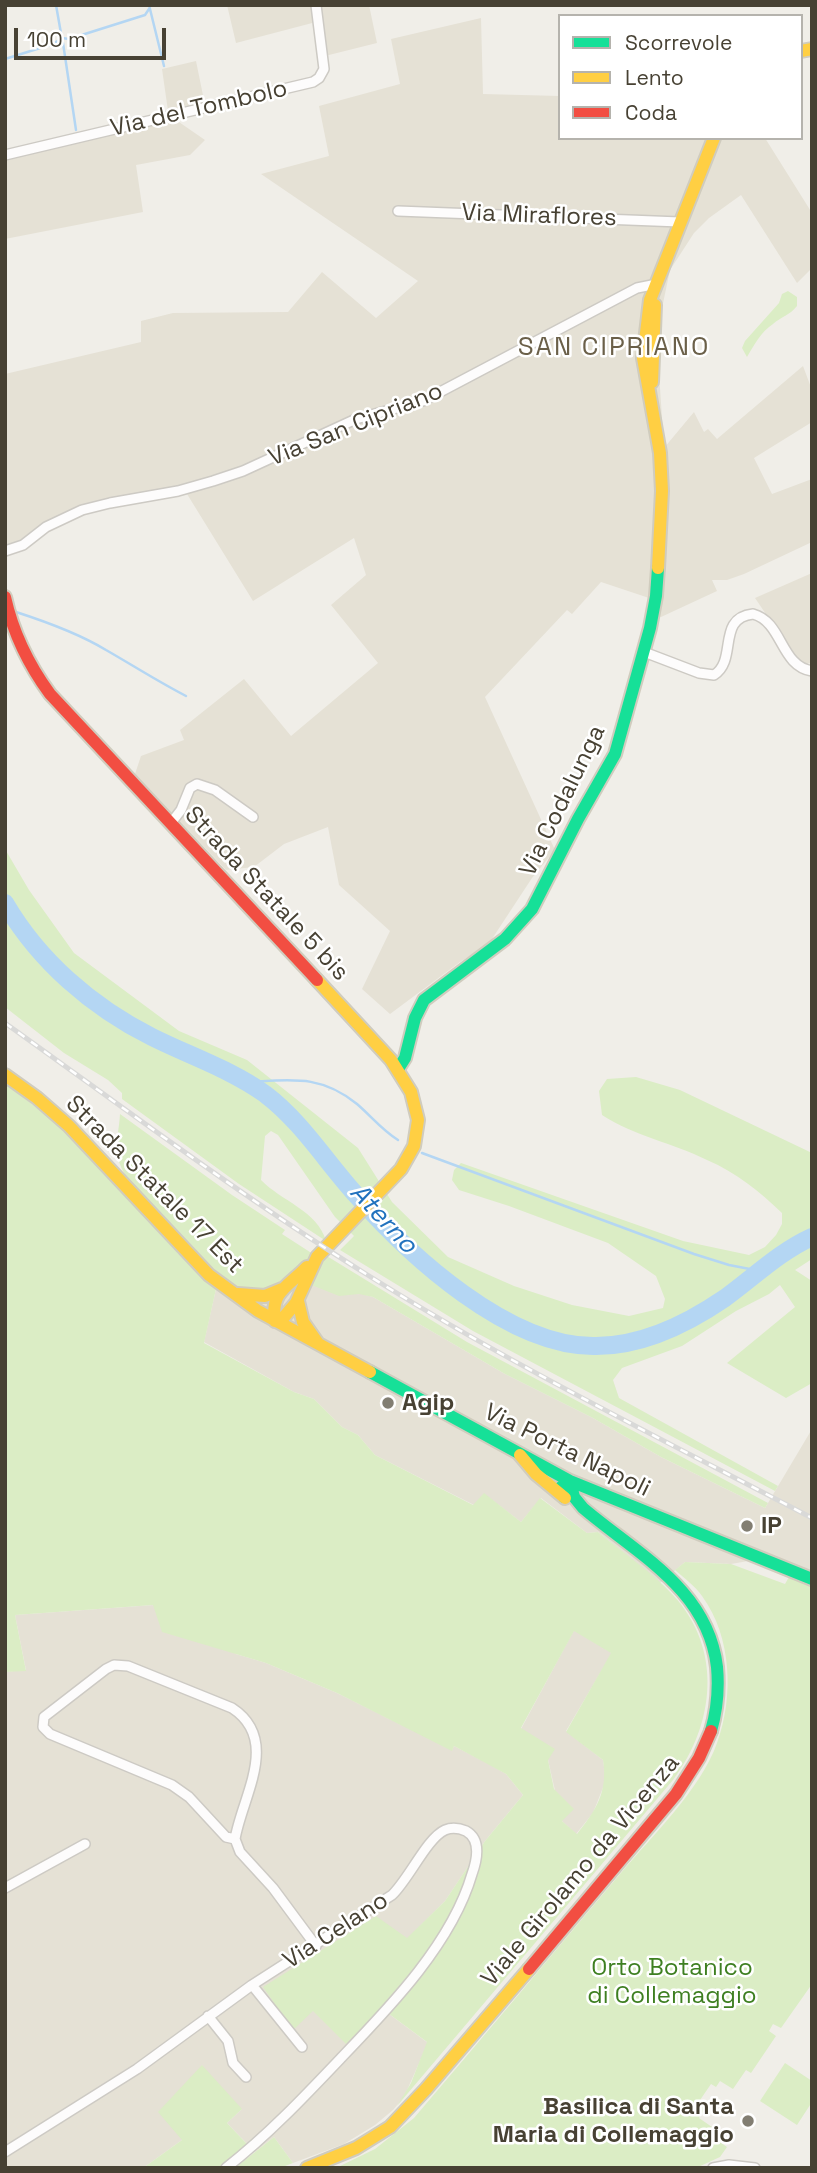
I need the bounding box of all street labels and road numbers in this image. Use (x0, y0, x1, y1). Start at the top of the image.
street label: Via del Tombolo (108, 75, 290, 143)
street label: Via Miraflores (461, 199, 617, 233)
street label: Via San Cipriano (265, 377, 447, 473)
street label: Via Codalunga (514, 721, 612, 881)
street label: Strada Statale 5 bis (178, 801, 354, 987)
street label: Strada Statale 17 Est (59, 1090, 249, 1280)
street label: Via Porta Napoli (479, 1398, 655, 1504)
street label: Viale Girolamo da Vicenza (476, 1750, 686, 1992)
street label: Via Celano (278, 1886, 394, 1976)

